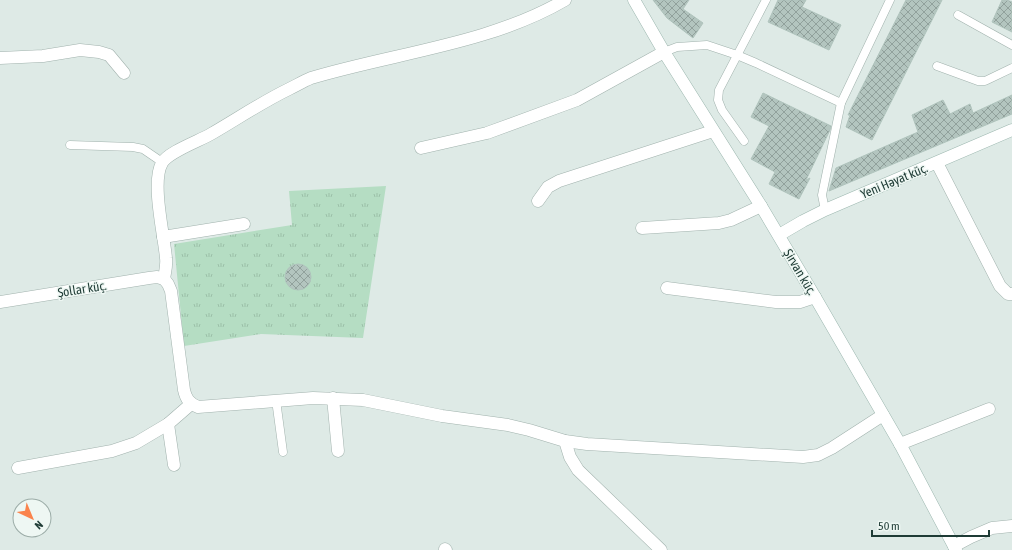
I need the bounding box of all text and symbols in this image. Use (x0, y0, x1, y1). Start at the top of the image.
street label: Yeni Həyat küç. (858, 160, 930, 202)
street label: Şirvan küç. (780, 246, 820, 298)
street label: Şollar küç. (57, 278, 107, 300)
north arrow (12, 498, 52, 538)
scale bar (872, 512, 989, 538)
text: N (32, 519, 45, 532)
text: 50 m (878, 519, 900, 533)

